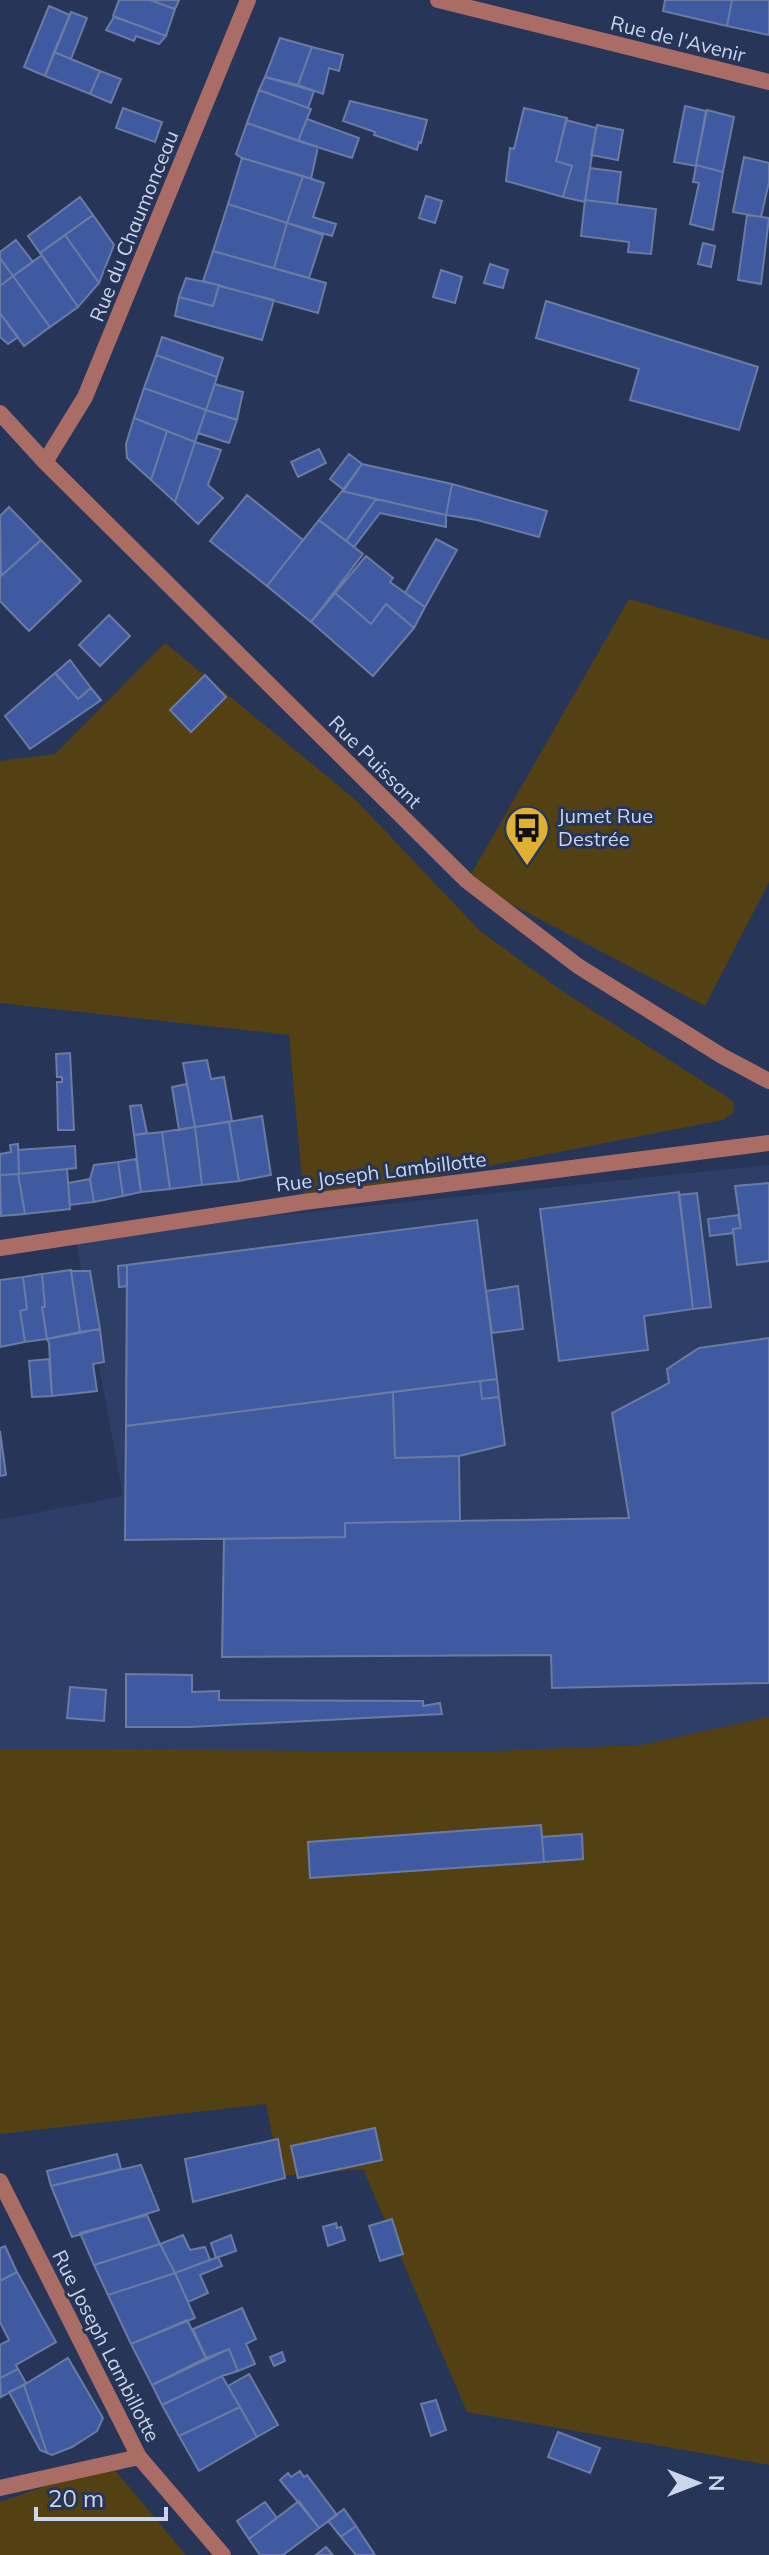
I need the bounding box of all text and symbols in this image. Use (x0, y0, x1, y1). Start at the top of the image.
street label: Rue de l'Avenir (608, 10, 749, 68)
street label: Rue du Chaumonceau (84, 127, 183, 325)
street label: Rue Puissant (324, 710, 427, 813)
place label: Jumet Rue Destrée (558, 803, 653, 851)
bus stop icon: Jumet Rue Destrée (503, 804, 551, 867)
street label: Rue Joseph Lambillotte (274, 1146, 488, 1197)
street label: Rue Joseph Lambillotte (47, 2246, 166, 2446)
north arrow (657, 2443, 737, 2523)
scale bar (36, 2471, 166, 2521)
text: N (703, 2475, 731, 2491)
text: 20 m (48, 2483, 104, 2513)

